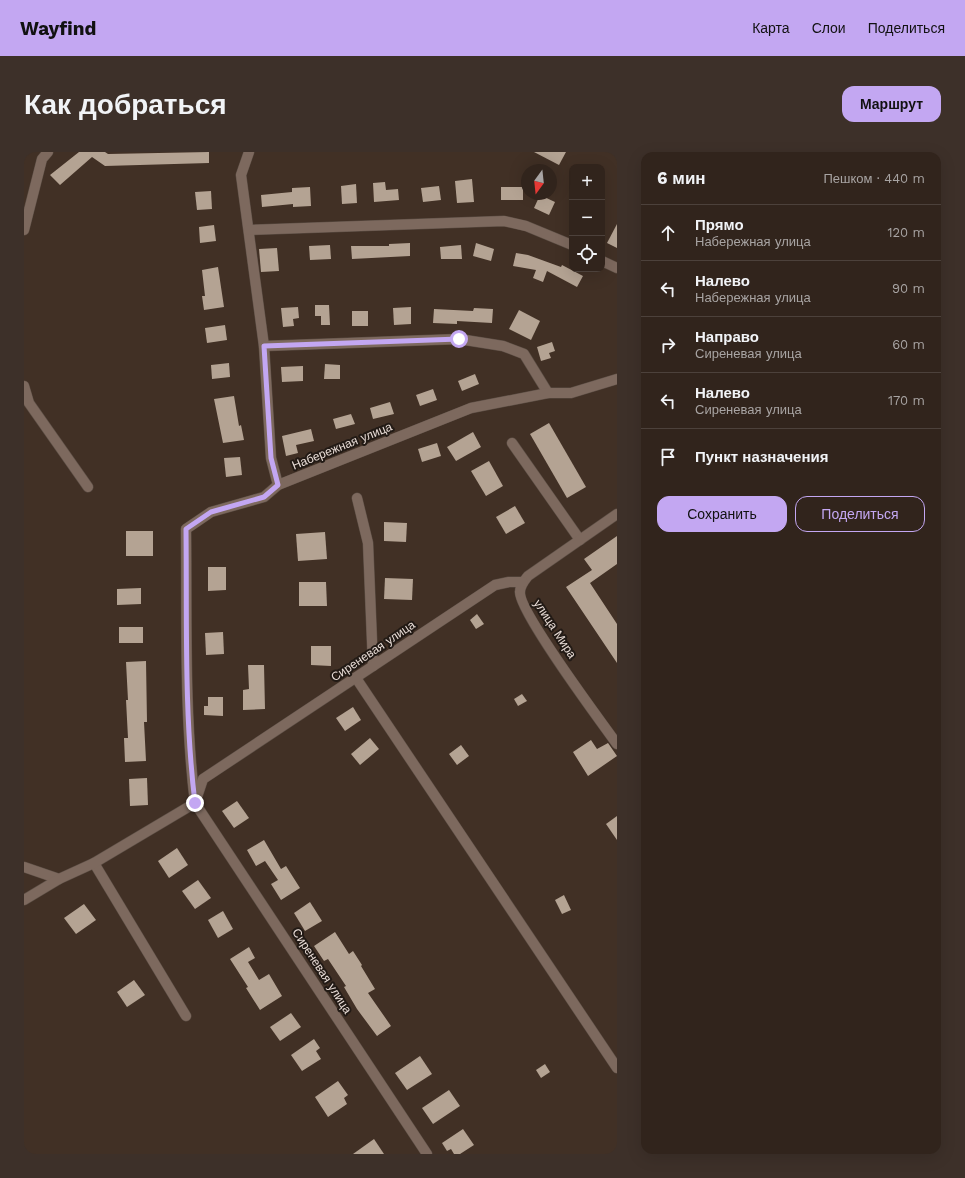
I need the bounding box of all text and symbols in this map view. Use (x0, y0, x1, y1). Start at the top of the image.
text: Wayfind (20, 17, 96, 40)
text: Карта (752, 20, 790, 36)
text: Слои (812, 20, 846, 36)
text: Поделиться (868, 20, 945, 36)
button: Маршрут (842, 86, 941, 122)
text: Как добраться (24, 88, 227, 121)
north arrow (521, 164, 557, 200)
map controls (569, 164, 605, 272)
button: + (569, 164, 605, 200)
text: 6 мин (657, 168, 706, 188)
text: Пешком · 440 m (823, 171, 925, 186)
button: − (569, 200, 605, 236)
text: Прямо (695, 216, 744, 234)
icon: ahead (657, 222, 679, 244)
text: 120 m (887, 225, 925, 240)
text: Набережная улица (695, 234, 811, 249)
button: locate (569, 236, 605, 272)
text: Налево (695, 272, 750, 290)
icon: left (657, 278, 679, 300)
text: 90 m (892, 281, 925, 296)
text: Набережная улица (695, 290, 811, 305)
text: Направо (695, 328, 759, 346)
route start (450, 330, 468, 348)
icon: right (657, 334, 679, 356)
text: 60 m (892, 337, 925, 352)
text: Сиреневая улица (695, 346, 802, 361)
text: Налево (695, 384, 750, 402)
icon: left (657, 390, 679, 412)
text: 170 m (888, 393, 925, 408)
text: Сиреневая улица (695, 402, 802, 417)
street label: Набережная улица (290, 419, 394, 473)
icon: arrive (657, 446, 679, 468)
text: Пункт назначения (695, 448, 828, 466)
button: Сохранить (657, 496, 787, 532)
button: Поделиться (795, 496, 925, 532)
street label: улица Мира (531, 597, 579, 661)
street label: Сиреневая улица (328, 617, 418, 684)
route end (186, 794, 204, 812)
street label: Сиреневая улица (289, 926, 355, 1016)

